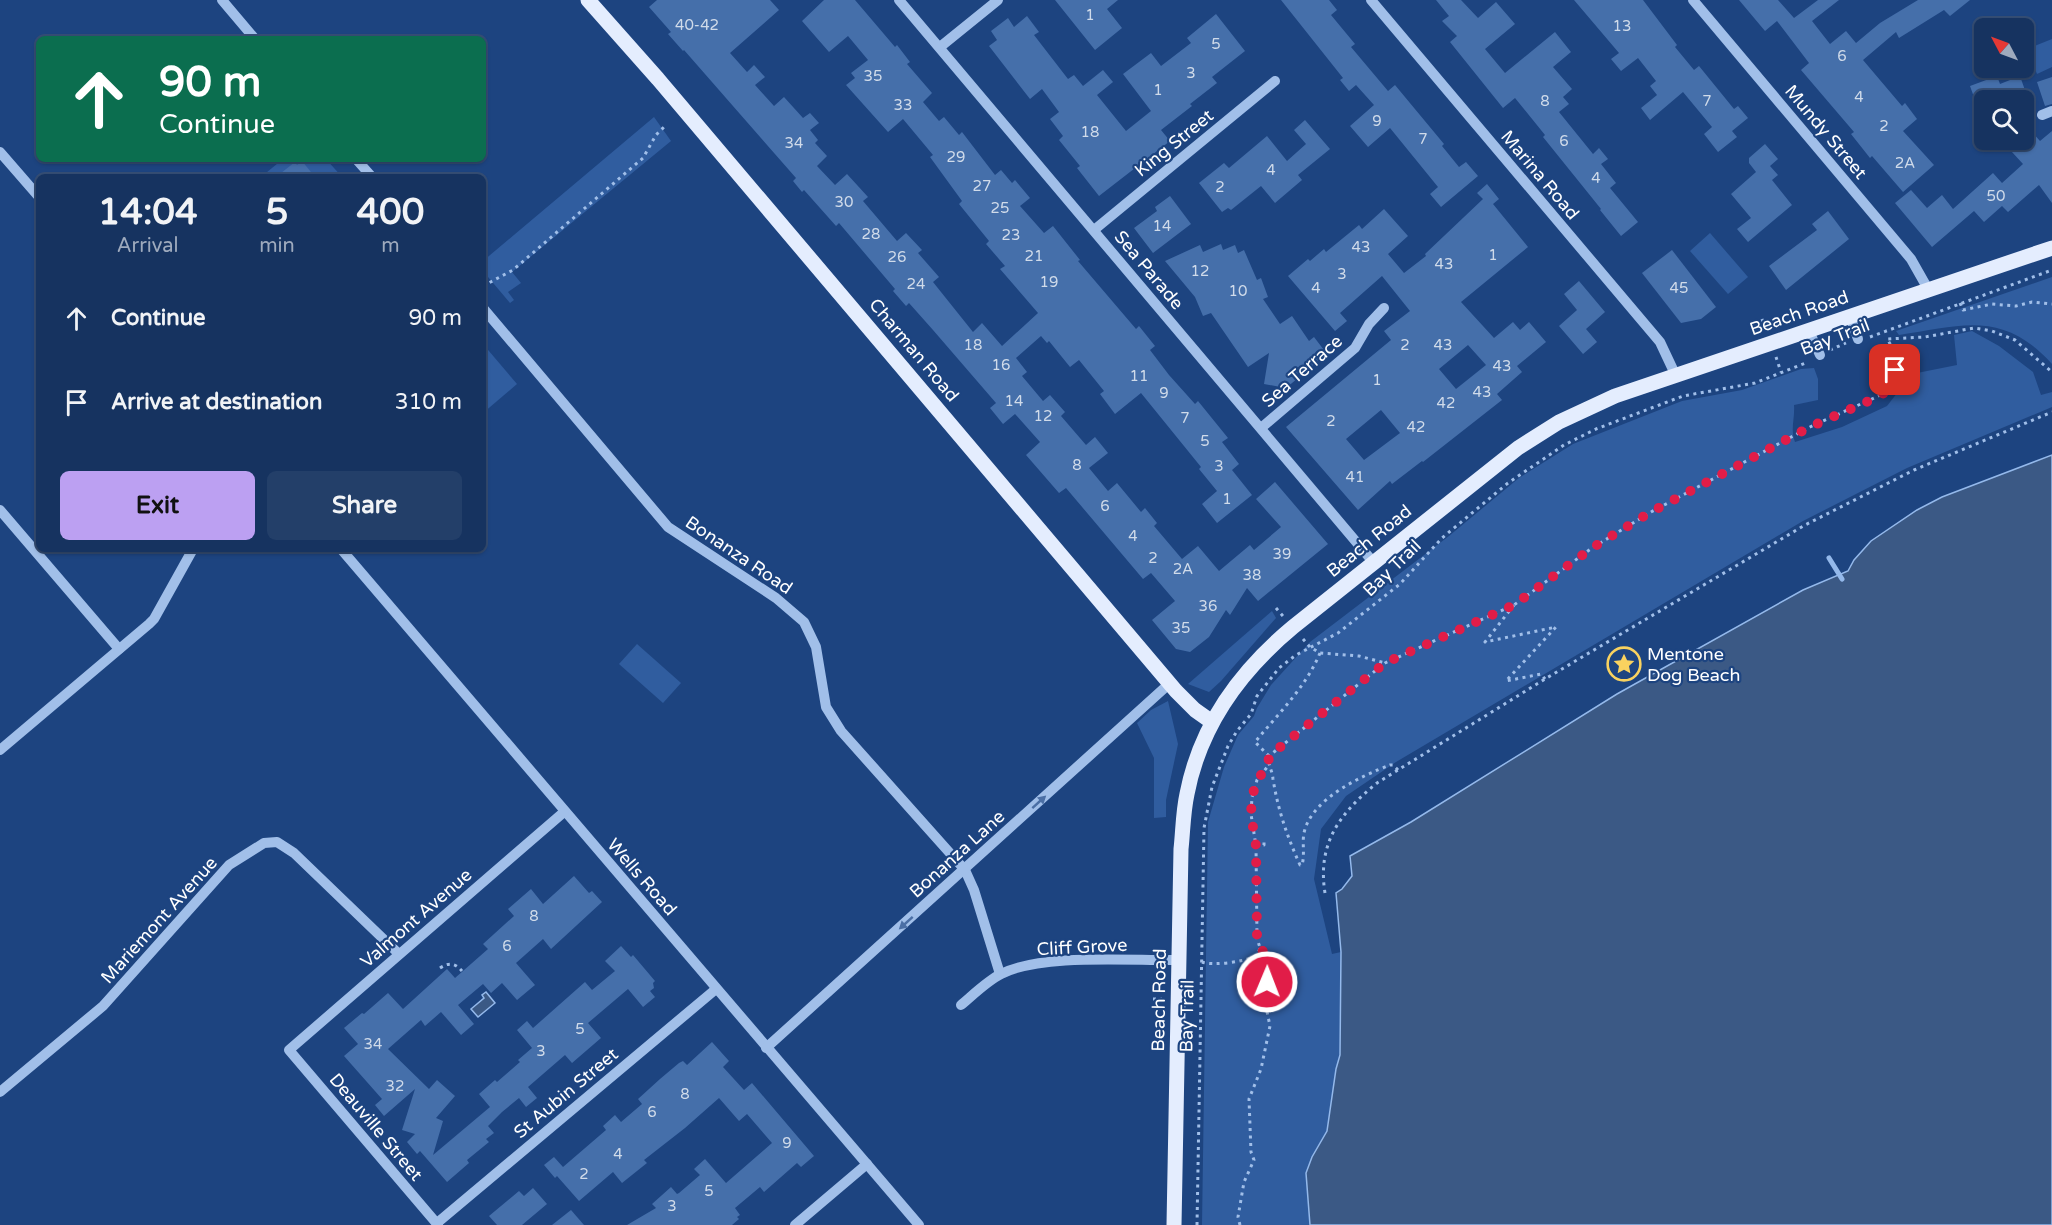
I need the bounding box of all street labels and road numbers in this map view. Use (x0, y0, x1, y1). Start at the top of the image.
street label: Mundy Street (1780, 80, 1872, 184)
street label: King Street (1130, 104, 1218, 181)
street label: Marina Road (1496, 126, 1584, 224)
street label: Sea Parade (1110, 226, 1188, 314)
street label: Beach Road (1747, 286, 1851, 340)
street label: Charman Road (864, 294, 964, 406)
street label: Bay Trail (1797, 314, 1873, 360)
street label: Sea Terrace (1257, 330, 1347, 412)
street label: Beach Road (1322, 500, 1416, 582)
street label: Bonanza Road (681, 511, 797, 599)
street label: Bay Trail (1358, 535, 1426, 601)
street label: Bonanza Lane (905, 805, 1009, 903)
street label: Wells Road (603, 834, 681, 920)
street label: Mariemont Avenue (96, 852, 222, 988)
street label: Valmont Avenue (356, 864, 476, 972)
street label: Cliff Grove (1036, 934, 1128, 960)
street label: Beach Road (1147, 948, 1171, 1052)
street label: Bay Trail (1175, 979, 1199, 1053)
street label: St Aubin Street (509, 1043, 623, 1143)
street label: Deauville Street (325, 1069, 427, 1185)

